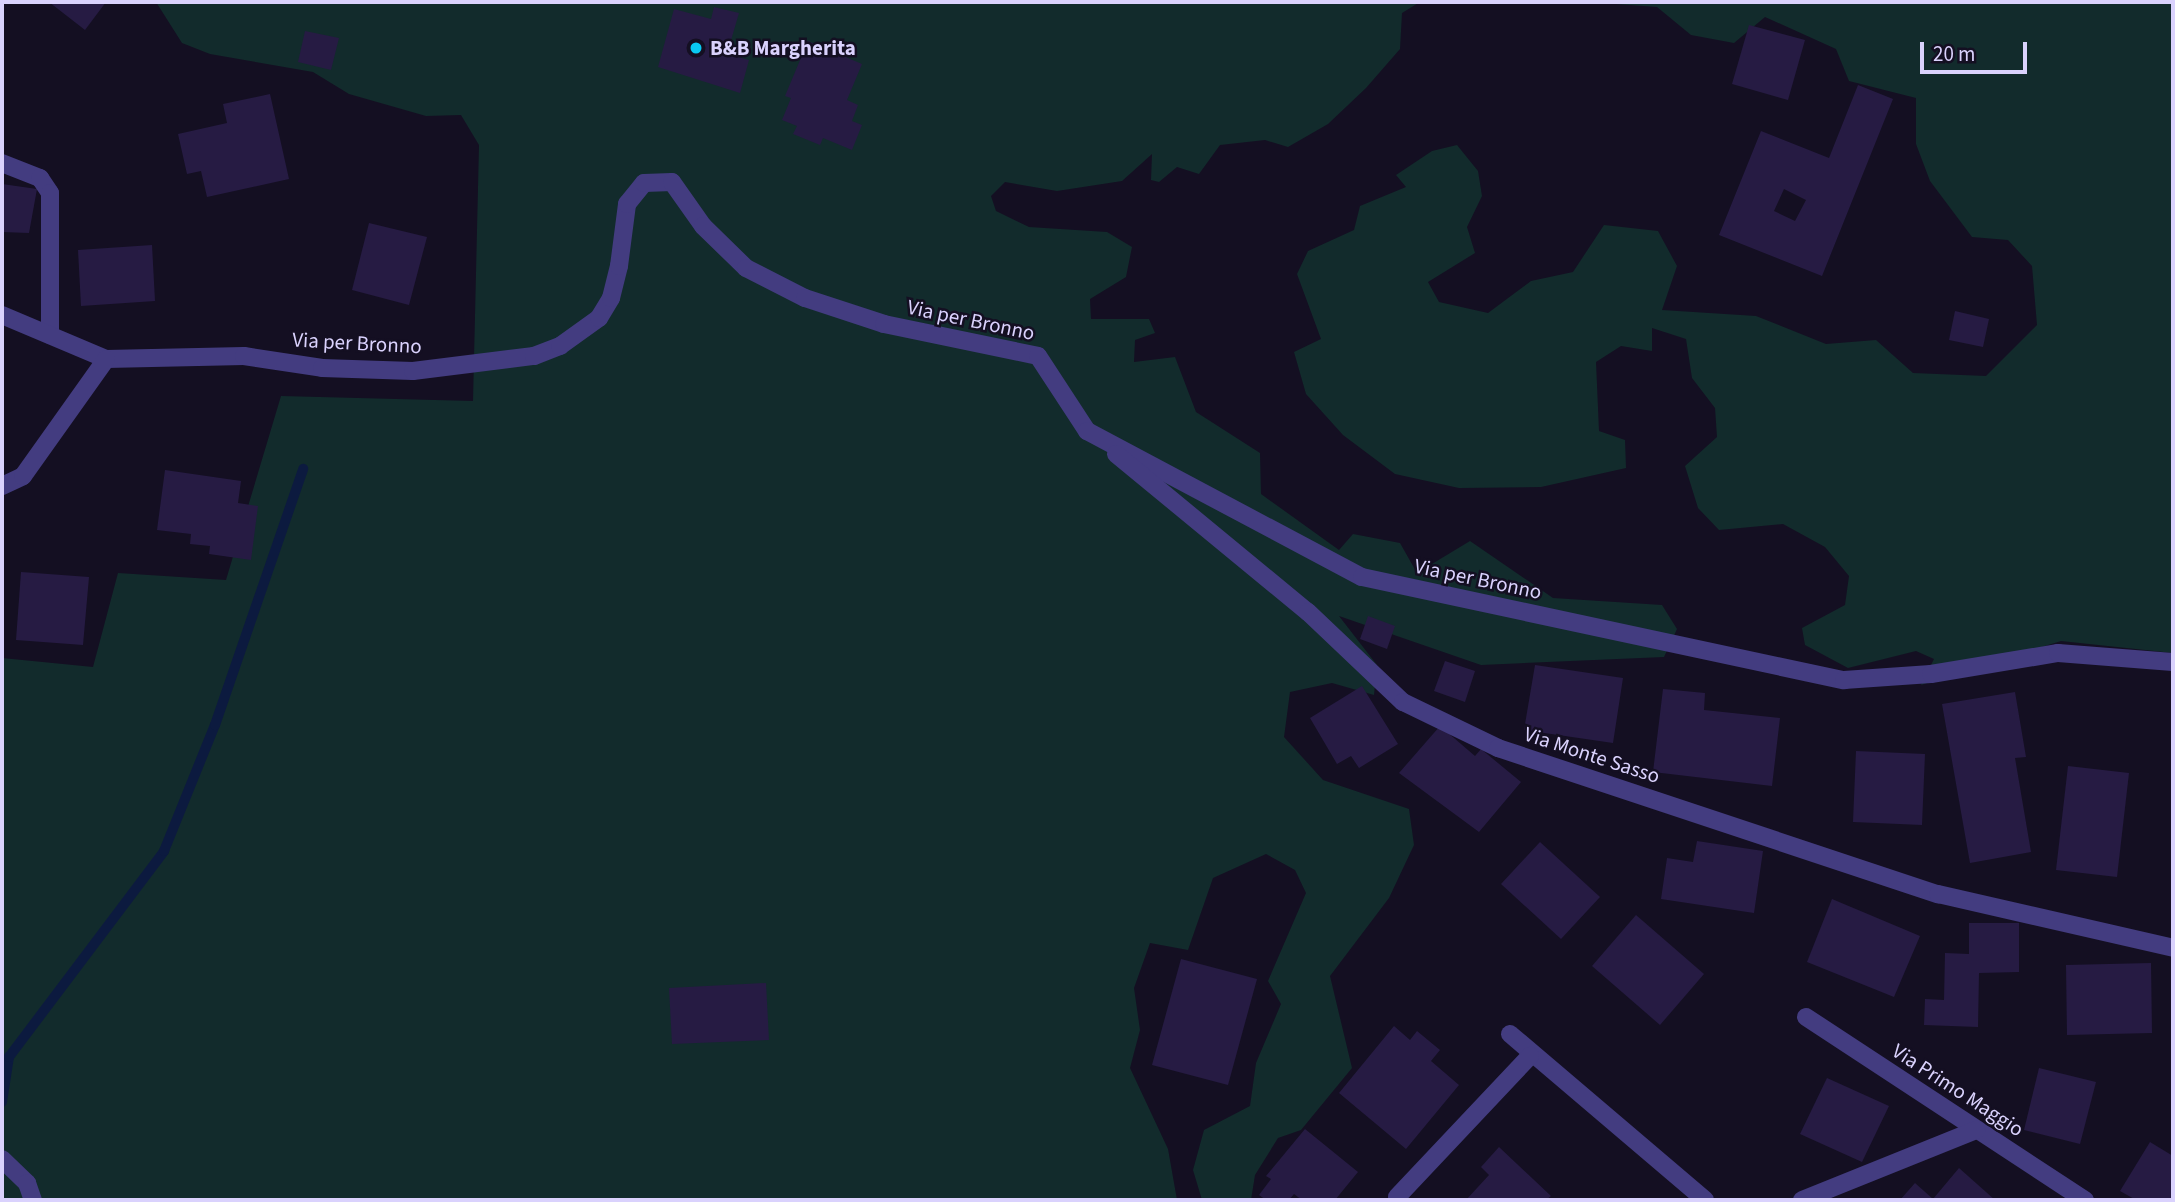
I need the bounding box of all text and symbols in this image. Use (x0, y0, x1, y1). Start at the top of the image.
scale bar (1923, 28, 2030, 72)
place label: B&B Margherita (710, 35, 856, 61)
text: 20 m (1933, 39, 1975, 69)
marker: B&B Margherita (688, 40, 704, 56)
street label: Via per Bronno (905, 294, 1037, 346)
street label: Via per Bronno (292, 327, 422, 359)
street label: Via per Bronno (1412, 553, 1544, 605)
street label: Via Monte Sasso (1521, 721, 1663, 789)
street label: Via Primo Maggio (1888, 1038, 2028, 1142)

